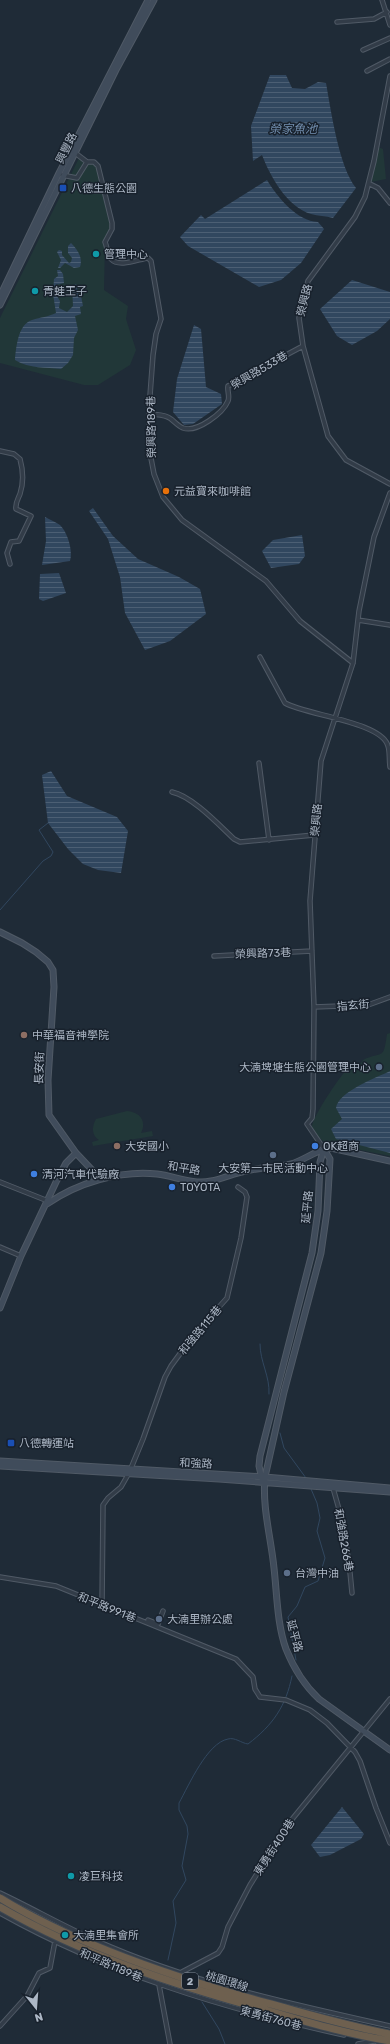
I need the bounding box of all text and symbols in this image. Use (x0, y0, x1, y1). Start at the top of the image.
water label: 榮家魚池 (269, 122, 319, 136)
street label: 興豐路 (53, 131, 80, 166)
place label: 八德生態公園 (71, 182, 137, 195)
marker: 八德生態公園 (58, 183, 68, 193)
place label: 管理中心 (104, 248, 148, 261)
marker: 管理中心 (91, 249, 101, 259)
street label: 榮興路 (294, 283, 315, 318)
place label: 青蛙王子 (43, 285, 87, 298)
marker: 青蛙王子 (30, 286, 40, 296)
street label: 榮興路533巷 (228, 349, 290, 392)
street label: 榮興路189巷 (144, 396, 159, 458)
place label: 元益寶來咖啡館 (174, 485, 251, 498)
marker: 元益寶來咖啡館 (161, 486, 171, 496)
street label: 榮興路 (309, 803, 324, 837)
street label: 榮興路73巷 (235, 946, 291, 961)
street label: 指玄街 (336, 998, 370, 1013)
place label: 中華福音神學院 (32, 1029, 109, 1042)
marker: 中華福音神學院 (19, 1030, 29, 1040)
street label: 長安街 (32, 1051, 47, 1085)
place label: 大湳埤塘生態公園管理中心 (239, 1061, 371, 1074)
marker: 大湳埤塘生態公園管理中心 (374, 1062, 384, 1072)
place label: 大安國小 (125, 1140, 169, 1153)
place label: OK超商 (323, 1140, 359, 1153)
marker: 大安國小 (112, 1141, 122, 1151)
marker: OK超商 (310, 1141, 320, 1151)
marker: 大安第一市民活動中心 (268, 1150, 278, 1160)
street label: 和平路 (167, 1159, 201, 1177)
place label: 大安第一市民活動中心 (218, 1162, 328, 1175)
place label: 清河汽車代驗廠 (42, 1168, 119, 1181)
marker: 清河汽車代驗廠 (29, 1169, 39, 1179)
place label: TOYOTA (180, 1181, 221, 1194)
marker: TOYOTA (167, 1182, 177, 1192)
street label: 延平路 (300, 1190, 315, 1224)
street label: 和強路115巷 (176, 1303, 225, 1357)
place label: 八德轉運站 (19, 1437, 74, 1450)
marker: 八德轉運站 (6, 1438, 16, 1448)
street label: 和強路 (179, 1456, 213, 1471)
street label: 和強路266巷 (332, 1508, 355, 1573)
place label: 台灣中油 (295, 1567, 339, 1580)
marker: 台灣中油 (282, 1568, 292, 1578)
street label: 和平路991巷 (76, 1590, 138, 1625)
place label: 大湳里辦公處 (167, 1613, 233, 1626)
marker: 大湳里辦公處 (154, 1614, 164, 1624)
street label: 延平路 (284, 1619, 305, 1654)
street label: 東勇街400巷 (251, 1817, 298, 1878)
place label: 凌巨科技 (79, 1870, 123, 1883)
marker: 凌巨科技 (66, 1871, 76, 1881)
place label: 大湳里集會所 (73, 1929, 139, 1942)
marker: 大湳里集會所 (60, 1930, 70, 1940)
street label: 和平路1189巷 (77, 1946, 144, 1985)
street label: 桃園環線 (204, 1969, 250, 1994)
road number: 2 (182, 1973, 198, 1989)
north arrow (16, 1988, 56, 2028)
street label: 東勇街760巷 (239, 2004, 303, 2033)
text: N (33, 2010, 44, 2024)

